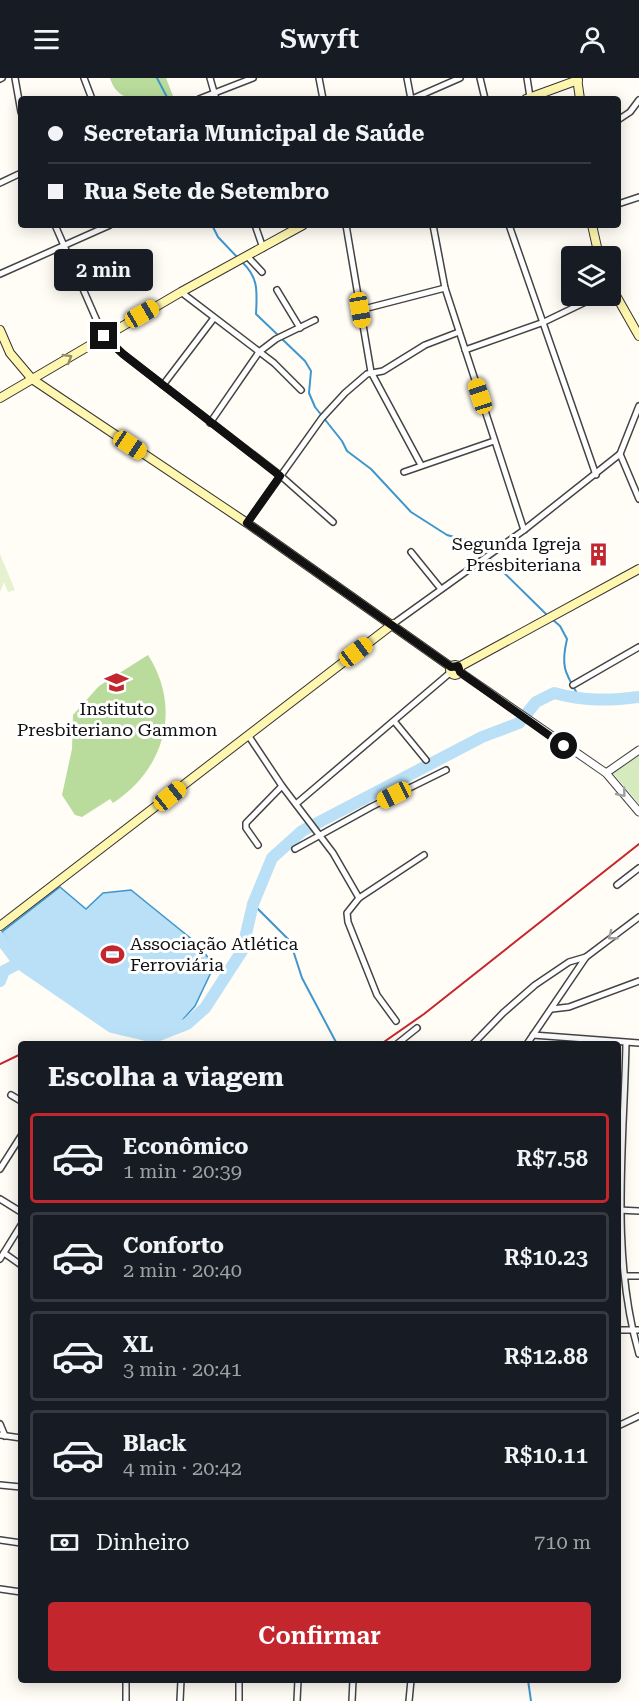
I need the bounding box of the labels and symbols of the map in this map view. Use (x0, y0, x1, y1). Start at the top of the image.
callout: 2 min (54, 249, 154, 291)
car (348, 291, 372, 329)
car (122, 297, 162, 331)
route end (90, 322, 117, 349)
one-way arrow (62, 353, 72, 365)
car (466, 376, 494, 416)
car (110, 427, 150, 463)
place label: Segunda Igreja Presbiteriana (452, 533, 581, 575)
building icon: Segunda Igreja Presbiteriana (586, 541, 612, 567)
car (336, 634, 376, 670)
school or university icon: Instituto Presbiteriano Gammon (104, 670, 130, 696)
place label: Instituto Presbiteriano Gammon (17, 698, 218, 740)
route start (550, 732, 577, 759)
car (150, 778, 190, 814)
car (374, 779, 414, 811)
one-way arrow (615, 786, 626, 797)
one-way arrow (608, 929, 619, 940)
place label: Associação Atlética Ferroviária (130, 933, 298, 975)
sports icon: Associação Atlética Ferroviária (99, 941, 125, 967)

